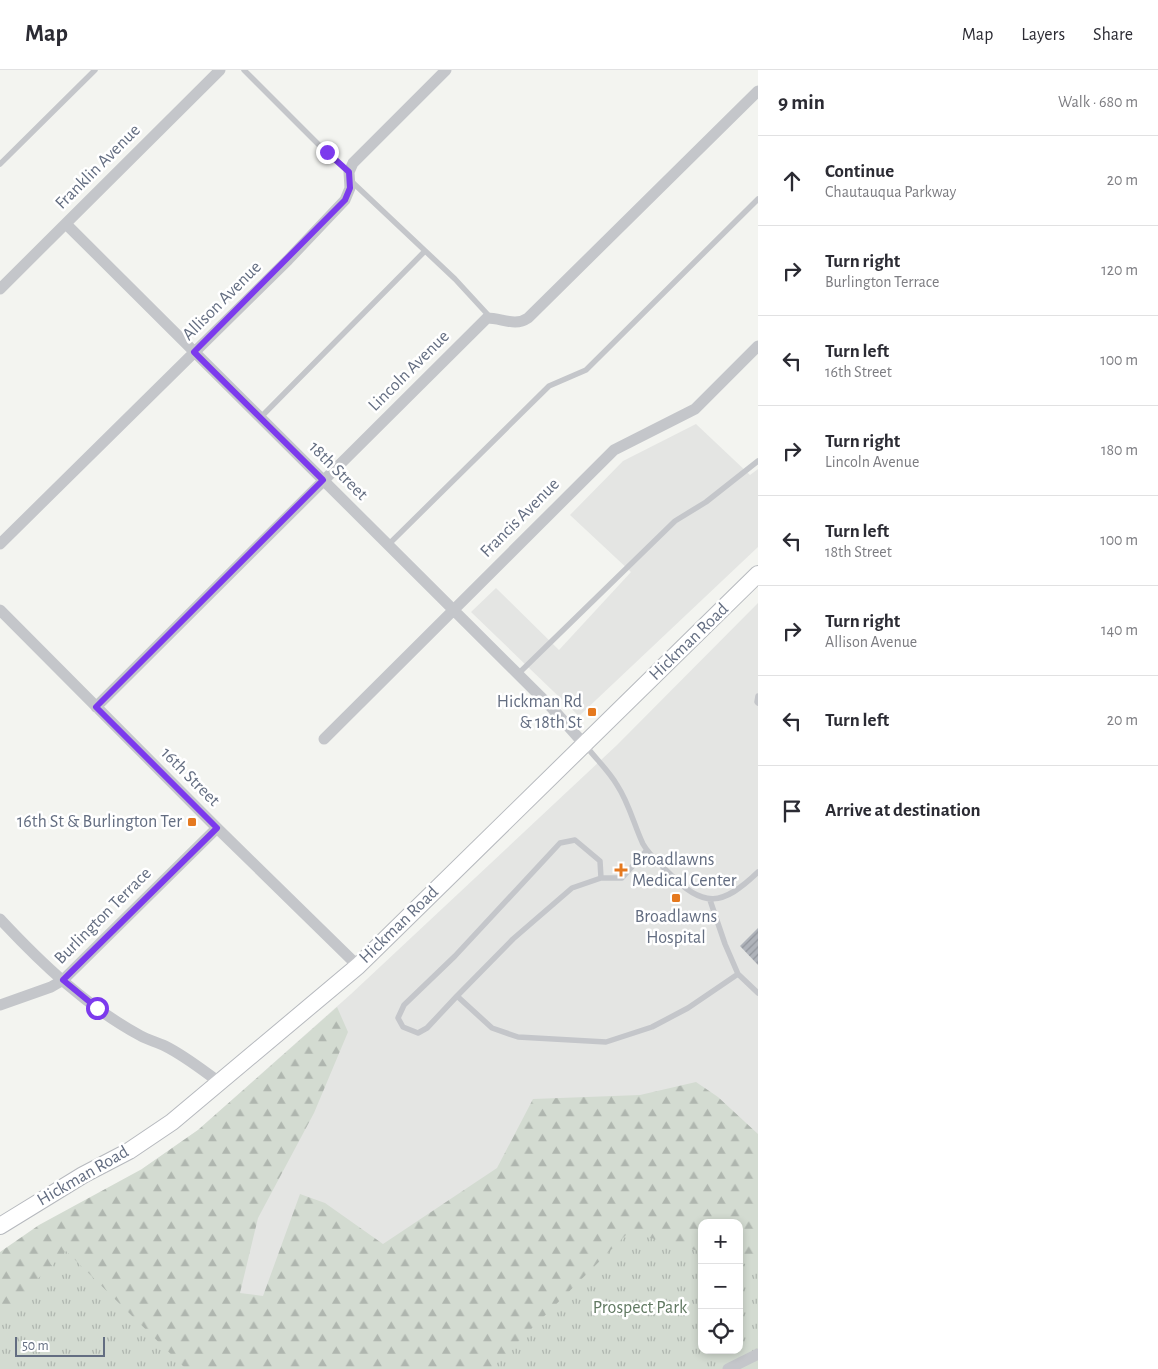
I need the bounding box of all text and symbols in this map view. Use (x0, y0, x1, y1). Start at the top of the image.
text: Map (25, 22, 68, 46)
text: Map (962, 26, 993, 44)
text: Layers (1021, 26, 1065, 44)
text: Share (1093, 26, 1133, 44)
text: 9 min (778, 92, 825, 113)
text: Walk · 680 m (1058, 94, 1138, 110)
street label: Franklin Avenue (52, 121, 144, 213)
route end (316, 141, 339, 164)
text: Continue (825, 162, 894, 181)
icon: ahead (778, 167, 806, 195)
text: 20 m (1107, 172, 1138, 188)
text: Chautauqua Parkway (825, 184, 956, 200)
text: Turn right (825, 252, 900, 271)
icon: right (778, 257, 806, 285)
street label: Allison Avenue (179, 258, 265, 344)
text: 120 m (1101, 262, 1138, 278)
text: Burlington Terrace (825, 274, 939, 290)
street label: Lincoln Avenue (365, 327, 453, 415)
text: Turn left (825, 342, 889, 361)
icon: left (778, 347, 806, 375)
text: 100 m (1100, 352, 1138, 368)
text: 16th Street (825, 364, 892, 380)
text: Turn right (825, 432, 900, 451)
icon: right (778, 437, 806, 465)
street label: 18th Street (305, 438, 371, 504)
text: 180 m (1101, 442, 1138, 458)
text: Lincoln Avenue (825, 454, 919, 470)
street label: Francis Avenue (477, 475, 563, 561)
text: Turn left (825, 522, 889, 541)
icon: left (778, 527, 806, 555)
text: 100 m (1100, 532, 1138, 548)
text: 18th Street (825, 544, 892, 560)
street label: Hickman Road (646, 600, 732, 684)
text: Turn right (825, 612, 900, 631)
icon: right (778, 617, 806, 645)
text: 140 m (1101, 622, 1138, 638)
text: Allison Avenue (825, 634, 917, 650)
place label: Hickman Rd & 18th St (497, 693, 582, 732)
marker: Hickman Rd & 18th St (586, 706, 598, 718)
icon: left (778, 707, 806, 735)
text: Turn left (825, 711, 889, 730)
text: 20 m (1107, 712, 1138, 728)
street label: 16th Street (157, 744, 223, 810)
icon: arrive (778, 797, 806, 825)
text: Arrive at destination (825, 801, 981, 820)
place label: 16th St & Burlington Ter (17, 813, 182, 831)
marker: 16th St & Burlington Ter (186, 816, 198, 828)
place label: Broadlawns Medical Center (632, 851, 737, 890)
marker: Broadlawns Medical Center (614, 863, 628, 877)
street label: Burlington Terrace (51, 864, 155, 968)
street label: Hickman Road (356, 883, 442, 967)
marker: Broadlawns Hospital (670, 892, 682, 904)
place label: Broadlawns Hospital (635, 908, 717, 947)
route start (86, 997, 109, 1020)
street label: Hickman Road (34, 1143, 132, 1209)
map controls (698, 1219, 743, 1354)
button: + (698, 1219, 743, 1264)
button: − (698, 1264, 743, 1309)
park label: Prospect Park (593, 1299, 688, 1317)
button: locate (698, 1309, 743, 1354)
scale bar (15, 1334, 105, 1357)
text: 50 m (22, 1339, 49, 1353)

